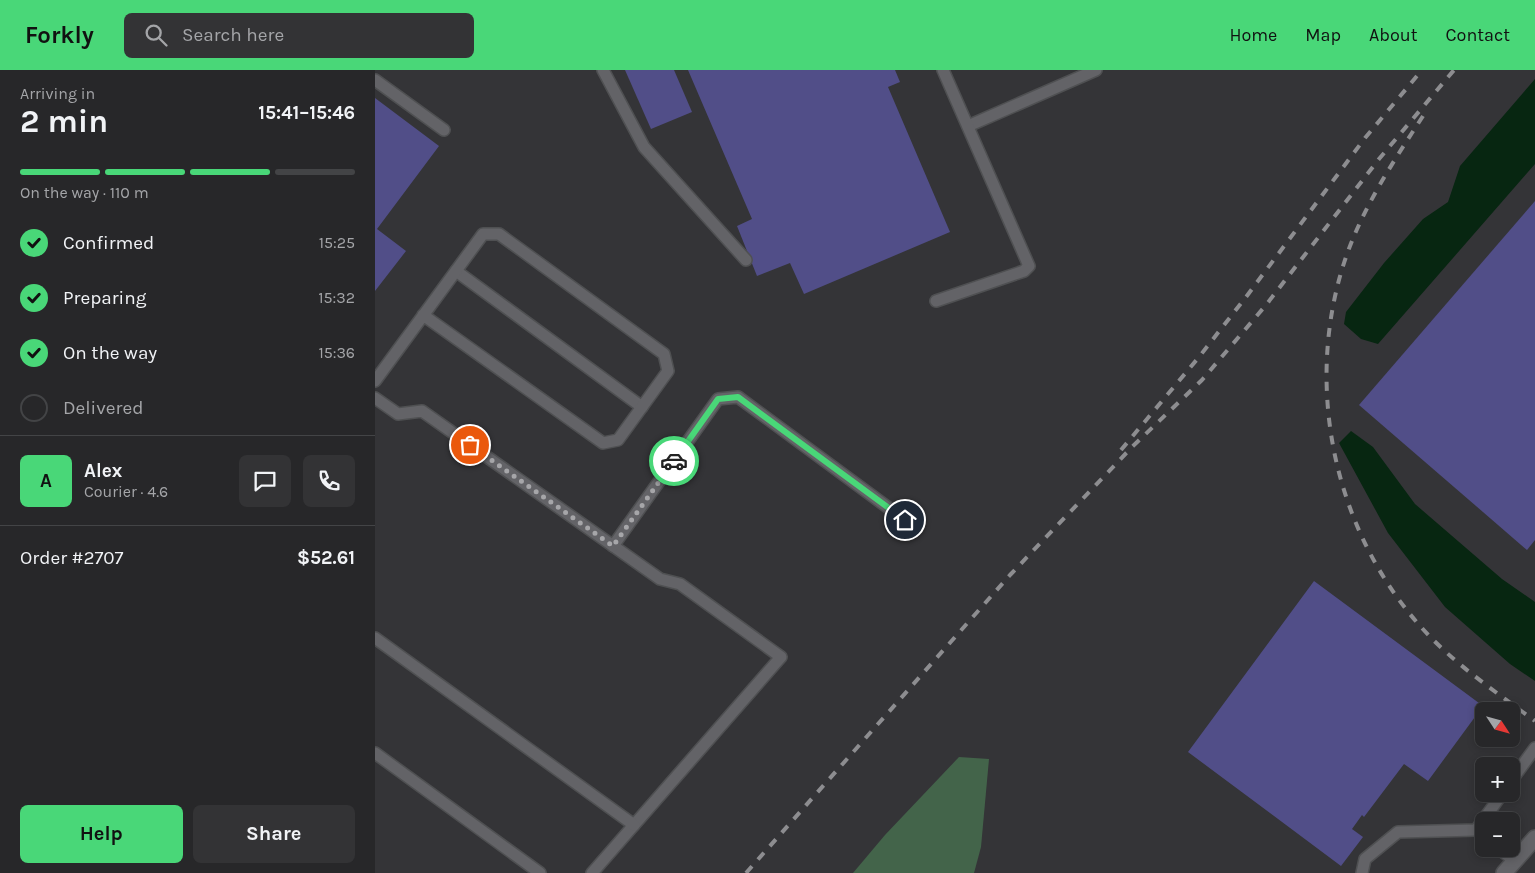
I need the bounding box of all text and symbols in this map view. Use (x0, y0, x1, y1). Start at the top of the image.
search box (124, 13, 474, 58)
text: Forkly (25, 21, 94, 49)
icon: search (142, 21, 170, 49)
text: Search here (182, 24, 284, 46)
text: Home (1229, 24, 1277, 46)
text: Map (1305, 24, 1341, 46)
text: About (1369, 24, 1418, 46)
text: Contact (1446, 24, 1510, 46)
text: Arriving in (20, 84, 95, 103)
text: 15:41–15:46 (258, 102, 355, 124)
text: 2 min (20, 103, 108, 140)
text: On the way · 110 m (20, 183, 149, 202)
icon: check (20, 229, 48, 257)
text: Confirmed (63, 232, 154, 254)
text: 15:25 (319, 233, 355, 252)
icon: check (20, 284, 48, 312)
text: Preparing (63, 287, 146, 309)
text: 15:32 (318, 288, 355, 307)
icon: check (20, 339, 48, 367)
text: On the way (63, 342, 157, 364)
text: 15:36 (318, 343, 355, 362)
text: Delivered (63, 397, 143, 419)
pin (449, 424, 491, 466)
icon: bag (456, 431, 484, 459)
courier (649, 436, 699, 486)
icon: car (660, 447, 688, 475)
button: chat (239, 455, 291, 507)
button: phone (303, 455, 355, 507)
text: Alex (84, 460, 122, 482)
text: A (40, 470, 52, 492)
text: Courier · 4.6 (84, 482, 168, 501)
pin (884, 499, 926, 541)
icon: home (891, 506, 919, 534)
text: Order #2707 (20, 547, 124, 569)
text: $52.61 (297, 547, 355, 569)
north arrow (1475, 702, 1520, 748)
map controls (1475, 702, 1520, 857)
button: + (1475, 757, 1520, 802)
button: Help (20, 805, 183, 863)
button: Share (193, 805, 355, 863)
button: − (1475, 812, 1520, 857)

